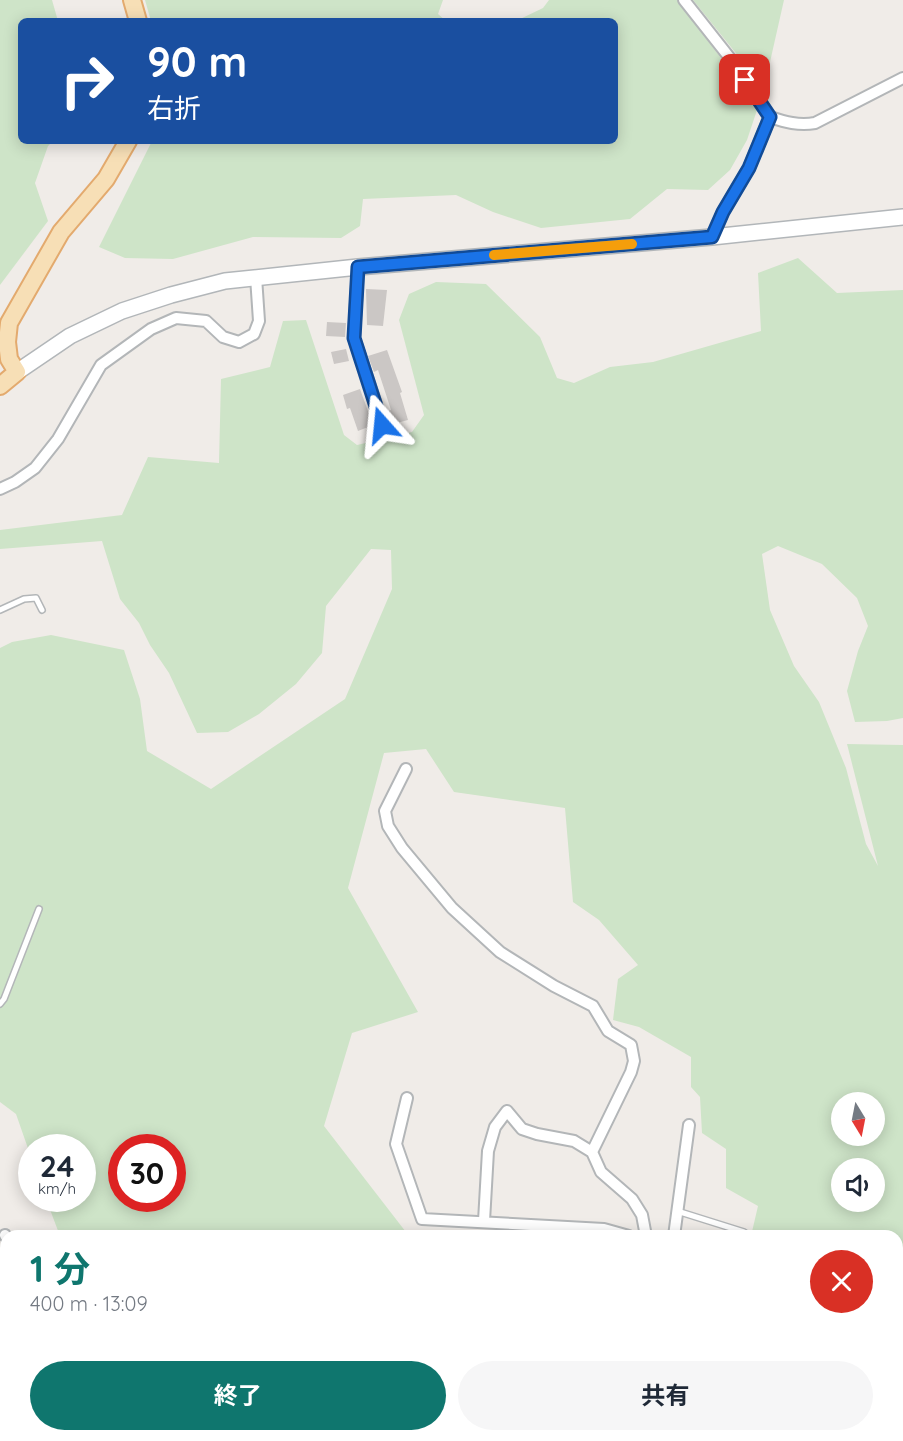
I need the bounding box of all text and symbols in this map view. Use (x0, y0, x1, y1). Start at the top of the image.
text: 90 m (147, 35, 247, 88)
icon: right (48, 42, 126, 120)
pin (719, 54, 770, 105)
icon: arrive (728, 63, 761, 96)
text: 右折 (147, 91, 201, 125)
position arrow (350, 393, 414, 457)
north arrow (831, 1092, 885, 1146)
map controls (831, 1092, 885, 1212)
speed limit sign: 30 (108, 1134, 186, 1212)
text: 24 (40, 1147, 74, 1185)
button: sound (831, 1158, 885, 1212)
text: km/h (38, 1179, 76, 1198)
text: 1 分 (30, 1246, 90, 1291)
button: close (810, 1250, 873, 1313)
text: 400 m · 13:09 (30, 1291, 148, 1316)
button: 終了 (30, 1361, 446, 1430)
button: 共有 (458, 1361, 873, 1430)

